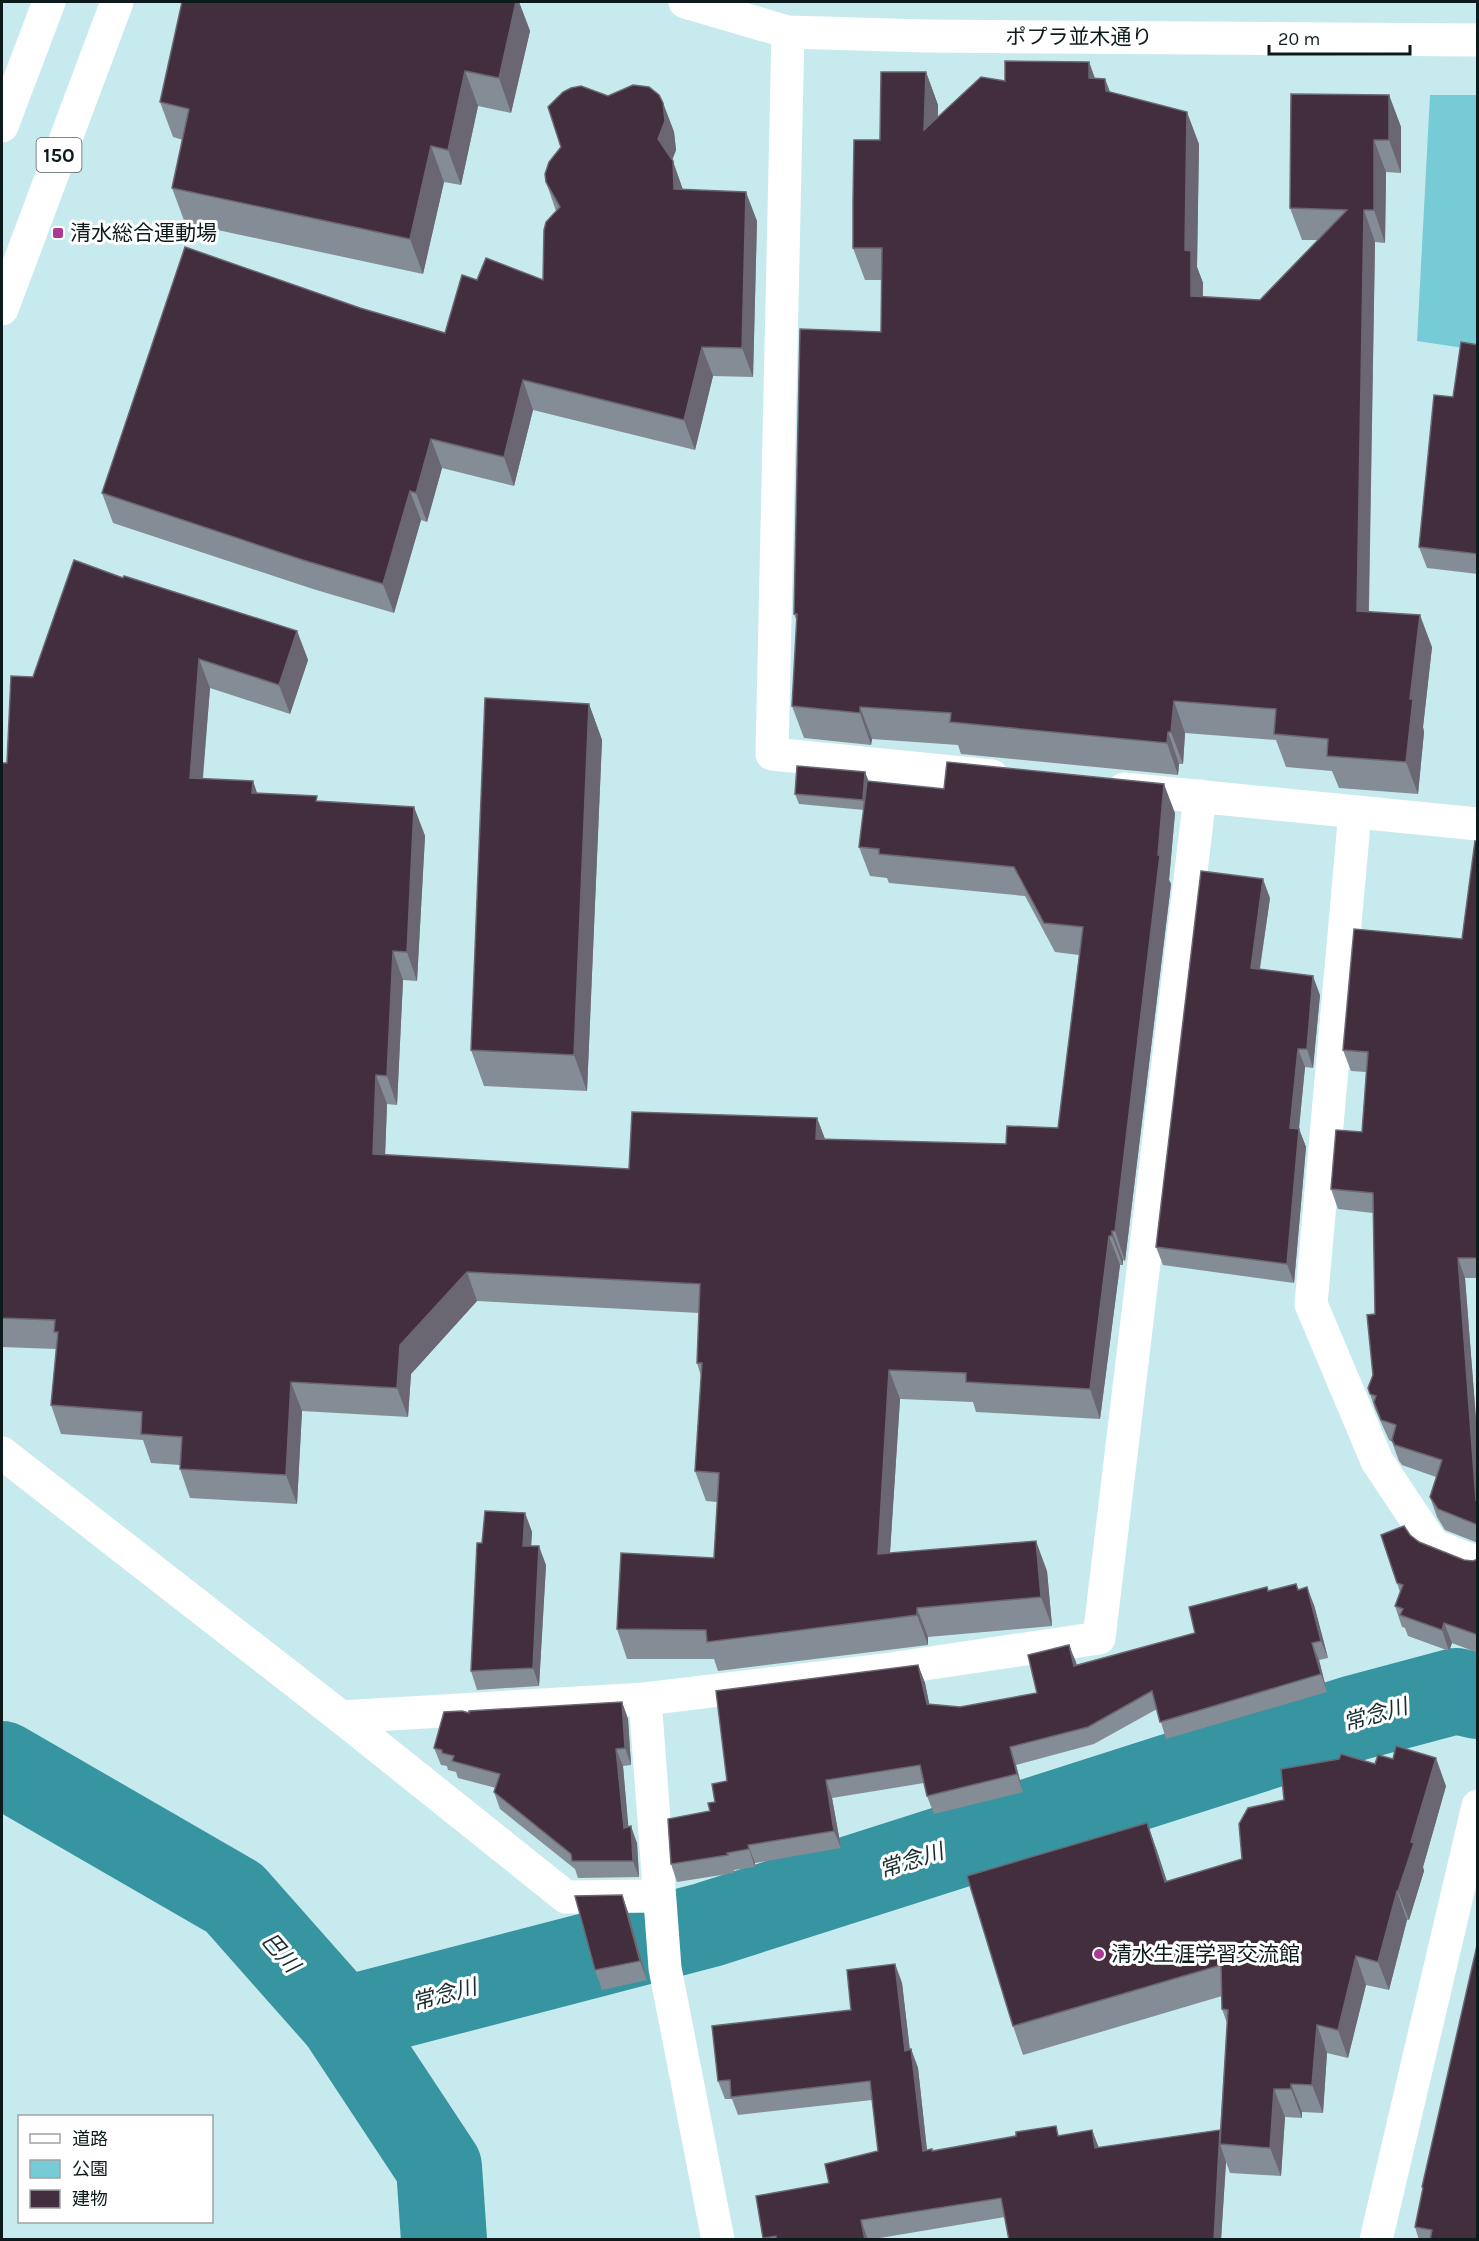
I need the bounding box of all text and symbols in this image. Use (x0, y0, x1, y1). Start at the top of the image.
scale bar (1269, 18, 1410, 56)
street label: ポプラ並木通り (1006, 25, 1153, 49)
text: 20 m (1278, 28, 1320, 50)
road number: 150 (36, 138, 82, 172)
place label: 清水総合運動場 (70, 221, 217, 245)
marker: 清水総合運動場 (51, 226, 65, 240)
water label: 常念川 (1340, 1693, 1412, 1737)
water label: 常念川 (876, 1838, 949, 1884)
water label: 巴川 (256, 1928, 306, 1979)
place label: 清水生涯学習交流館 (1111, 1942, 1300, 1966)
marker: 清水生涯学習交流館 (1092, 1947, 1106, 1961)
water label: 常念川 (409, 1973, 481, 2016)
legend (18, 2115, 213, 2223)
text: 道路 (72, 2128, 108, 2150)
text: 公園 (72, 2158, 108, 2180)
text: 建物 (72, 2188, 108, 2210)

